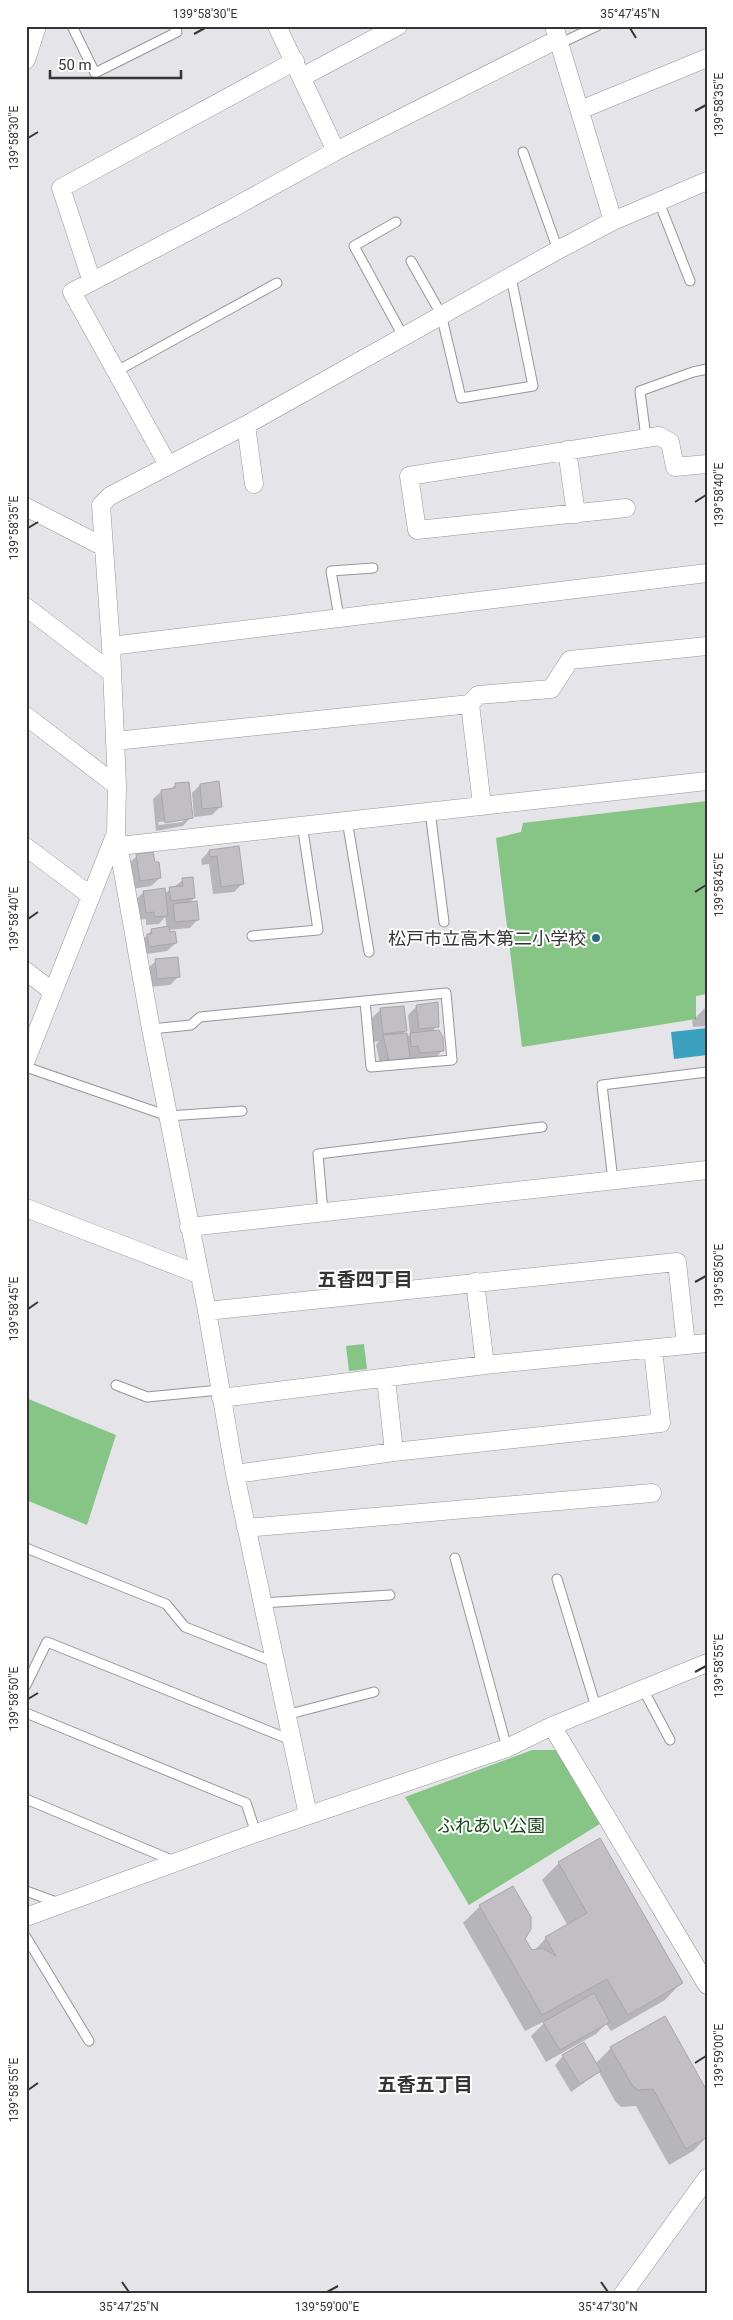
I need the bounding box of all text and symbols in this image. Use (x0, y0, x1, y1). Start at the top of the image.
text: 139°58'30"E (173, 7, 237, 21)
text: 35°47'45"N (600, 7, 660, 21)
scale bar (50, 48, 181, 80)
text: 50 m (58, 56, 92, 74)
text: 139°58'35"E (712, 73, 726, 137)
text: 139°58'30"E (7, 106, 21, 170)
text: 139°58'40"E (712, 463, 726, 527)
text: 139°58'35"E (7, 496, 21, 560)
text: 139°58'45"E (712, 853, 726, 917)
text: 139°58'40"E (7, 887, 21, 951)
place label: 松戸市立高木第二小学校 (388, 928, 586, 949)
marker: 松戸市立高木第二小学校 (590, 932, 602, 944)
text: 139°58'50"E (712, 1244, 726, 1308)
district label: 五香四丁目 (317, 1268, 413, 1291)
text: 139°58'45"E (7, 1277, 21, 1341)
text: 139°58'55"E (712, 1634, 726, 1698)
text: 139°58'50"E (7, 1667, 21, 1731)
park label: ふれあい公園 (437, 1815, 545, 1836)
text: 139°59'00"E (712, 2024, 726, 2088)
text: 139°58'55"E (7, 2058, 21, 2122)
district label: 五香五丁目 (377, 2073, 473, 2096)
text: 35°47'25"N (99, 2300, 159, 2314)
text: 139°59'00"E (295, 2300, 359, 2314)
text: 35°47'30"N (578, 2300, 638, 2314)

